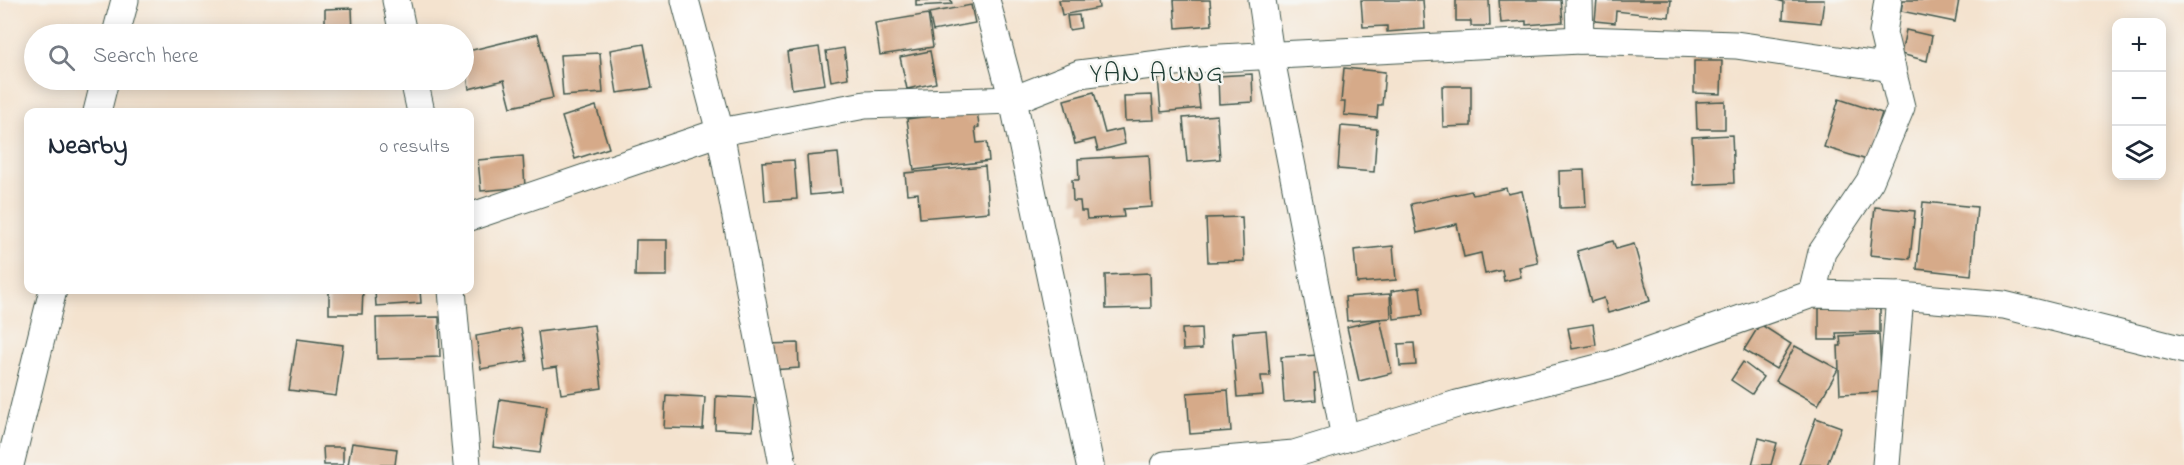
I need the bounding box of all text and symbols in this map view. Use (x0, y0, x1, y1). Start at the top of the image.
map controls (2112, 18, 2166, 180)
button: + (2112, 18, 2166, 72)
search box (24, 24, 474, 90)
icon: search (45, 41, 78, 74)
text: Search here (93, 41, 198, 73)
district label: YAN AUNG (1090, 55, 1224, 94)
button: − (2112, 72, 2166, 126)
button: layers (2112, 126, 2166, 180)
text: Nearby (48, 128, 127, 166)
text: 0 results (379, 133, 450, 162)

